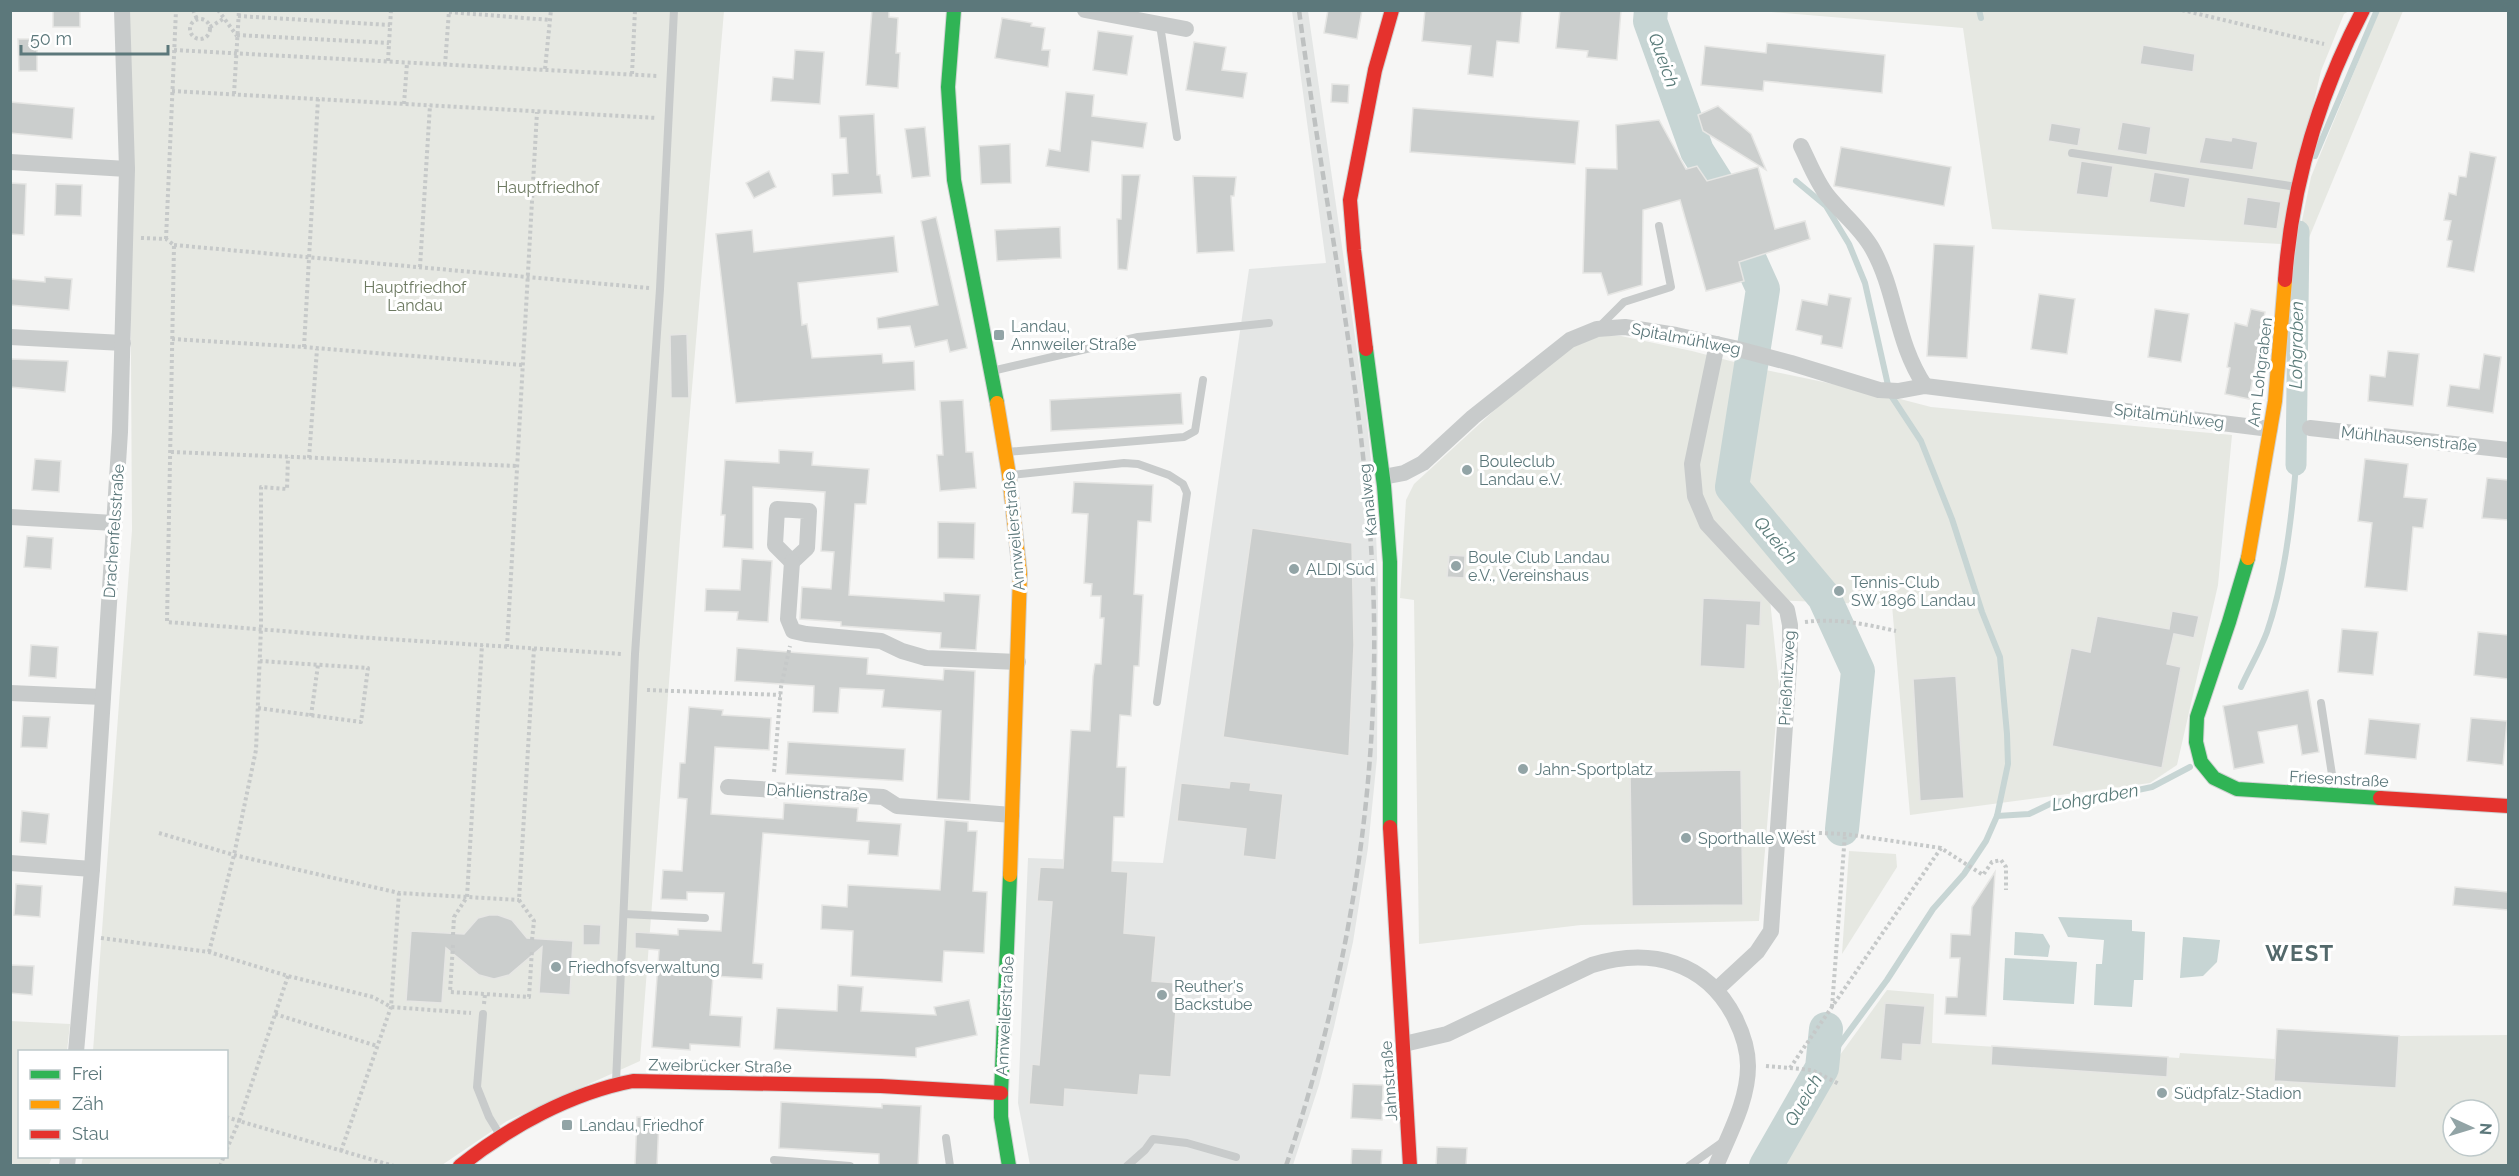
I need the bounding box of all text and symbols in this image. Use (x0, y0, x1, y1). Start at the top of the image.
scale bar (21, 18, 168, 56)
text: 50 m (30, 28, 72, 49)
water label: Queich (1645, 30, 1683, 90)
park label: Hauptfriedhof (497, 178, 600, 197)
park label: Hauptfriedhof Landau (364, 278, 467, 315)
water label: Lohgraben (2285, 301, 2307, 389)
street label: Am Lohgraben (2244, 316, 2276, 428)
place label: Landau, Annweiler Straße (1011, 317, 1136, 354)
street label: Spitalmühlweg (1630, 319, 1742, 359)
marker: Landau, Annweiler Straße (992, 328, 1006, 342)
street label: Spitalmühlweg (2113, 400, 2225, 432)
street label: Mühlhausenstraße (2340, 422, 2478, 456)
place label: Bouleclub Landau e.V. (1479, 452, 1563, 489)
street label: Drachenfelsstraße (100, 463, 128, 599)
street label: Kanalweg (1355, 463, 1381, 537)
marker: Bouleclub Landau e.V. (1460, 463, 1474, 477)
street label: Annweilerstraße (999, 470, 1029, 592)
water label: Queich (1750, 512, 1802, 568)
place label: Boule Club Landau e.V., Vereinshaus (1468, 548, 1610, 585)
marker: Boule Club Landau e.V., Vereinshaus (1449, 559, 1463, 573)
place label: ALDI Süd (1306, 560, 1375, 579)
marker: ALDI Süd (1287, 562, 1301, 576)
place label: Tennis-Club SW 1896 Landau (1851, 573, 1976, 610)
marker: Tennis-Club SW 1896 Landau (1832, 584, 1846, 598)
street label: Prießnitzweg (1775, 630, 1799, 726)
place label: Jahn-Sportplatz (1535, 760, 1653, 779)
marker: Jahn-Sportplatz (1516, 762, 1530, 776)
street label: Friesenstraße (2289, 767, 2389, 791)
water label: Lohgraben (2050, 779, 2140, 815)
street label: Dahlienstraße (766, 780, 868, 806)
place label: Sporthalle West (1698, 829, 1817, 848)
marker: Sporthalle West (1679, 831, 1693, 845)
district label: WEST (2265, 940, 2335, 966)
street label: Annweilerstraße (992, 956, 1018, 1076)
place label: Friedhofsverwaltung (568, 958, 720, 977)
marker: Friedhofsverwaltung (549, 960, 563, 974)
place label: Reuther's Backstube (1174, 977, 1253, 1014)
marker: Reuther's Backstube (1155, 988, 1169, 1002)
street label: Jahnstraße (1377, 1040, 1401, 1122)
legend (18, 1050, 228, 1158)
street label: Zweibrücker Straße (648, 1055, 792, 1077)
text: Frei (72, 1063, 102, 1084)
water label: Queich (1780, 1070, 1826, 1130)
place label: Südpfalz-Stadion (2174, 1084, 2302, 1103)
marker: Südpfalz-Stadion (2155, 1086, 2169, 1100)
text: Zäh (72, 1093, 104, 1114)
north arrow (2441, 1098, 2501, 1158)
place label: Landau, Friedhof (579, 1116, 704, 1135)
marker: Landau, Friedhof (560, 1118, 574, 1132)
text: N (2476, 1122, 2495, 1136)
text: Stau (72, 1123, 109, 1144)

